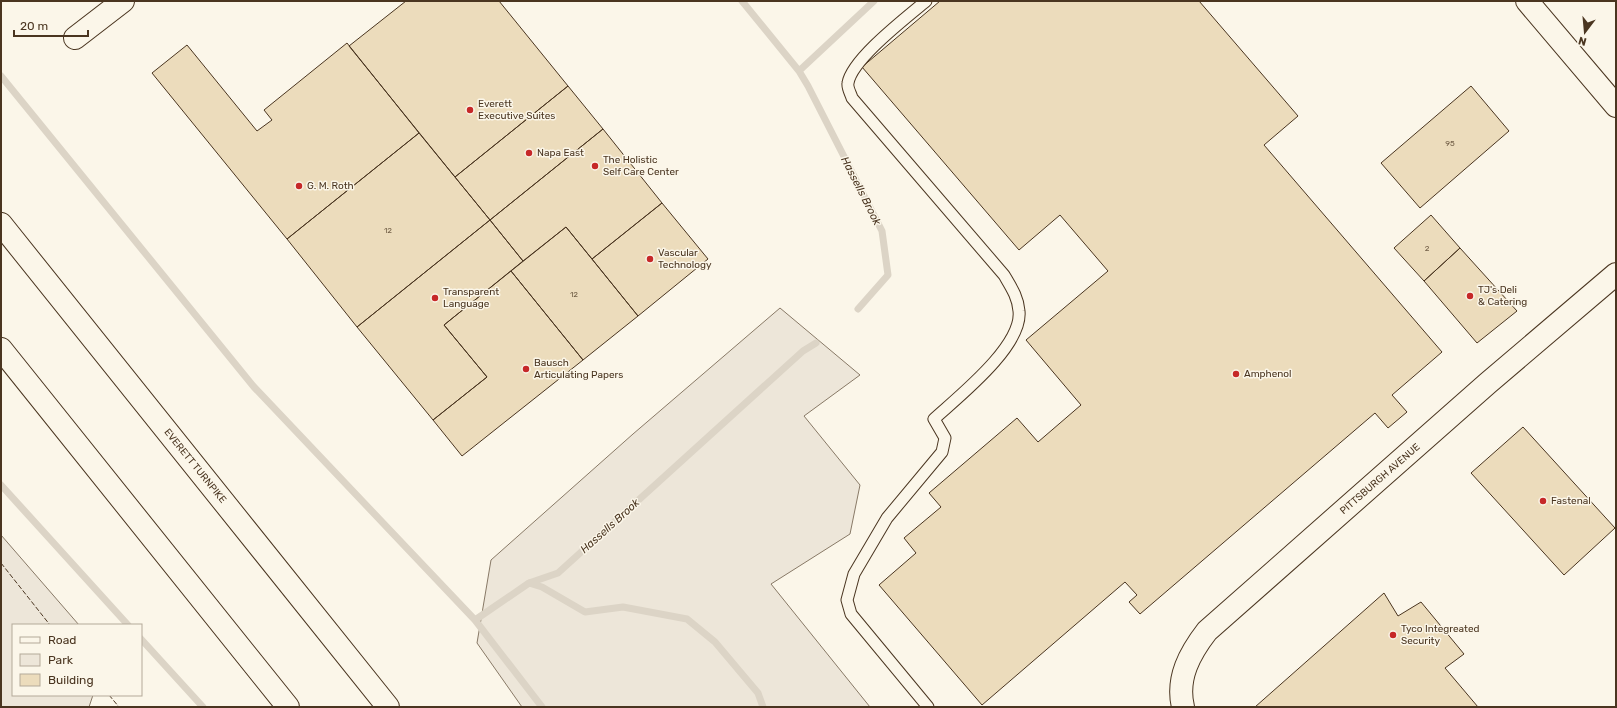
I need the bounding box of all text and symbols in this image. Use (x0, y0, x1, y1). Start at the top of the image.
scale bar (14, 12, 88, 38)
north arrow (1565, 12, 1605, 52)
text: 20 m (20, 19, 48, 33)
text: N (1577, 34, 1588, 48)
place label: Everett Executive Suites (478, 98, 555, 122)
marker: Everett Executive Suites (465, 105, 475, 115)
house number: 95 (1445, 139, 1455, 148)
place label: Napa East (537, 147, 584, 159)
marker: Napa East (524, 148, 534, 158)
place label: The Holistic Self Care Center (603, 154, 679, 178)
water label: Hassells Brook (838, 155, 884, 228)
marker: The Holistic Self Care Center (590, 161, 600, 171)
place label: G. M. Roth (307, 180, 354, 192)
marker: G. M. Roth (294, 181, 304, 191)
house number: 12 (384, 226, 392, 235)
house number: 2 (1425, 244, 1430, 253)
place label: Vascular Technology (658, 247, 712, 271)
marker: Vascular Technology (645, 254, 655, 264)
place label: TJ's Deli & Catering (1478, 284, 1527, 308)
place label: Transparent Language (443, 286, 499, 310)
house number: 12 (570, 290, 578, 299)
marker: TJ's Deli & Catering (1465, 291, 1475, 301)
marker: Transparent Language (430, 293, 440, 303)
place label: Bausch Articulating Papers (534, 357, 623, 381)
marker: Bausch Articulating Papers (521, 364, 531, 374)
place label: Amphenol (1244, 368, 1291, 380)
marker: Amphenol (1231, 369, 1241, 379)
street label: EVERETT TURNPIKE (161, 426, 229, 506)
street label: PITTSBURGH AVENUE (1338, 441, 1422, 517)
place label: Fastenal (1551, 495, 1591, 507)
water label: Hassells Brook (578, 496, 643, 556)
marker: Fastenal (1538, 496, 1548, 506)
place label: Tyco Integreated Security (1401, 623, 1480, 647)
legend (12, 624, 142, 696)
marker: Tyco Integreated Security (1388, 630, 1398, 640)
text: Road (48, 633, 76, 647)
text: Park (48, 653, 74, 667)
text: Building (48, 673, 94, 687)

